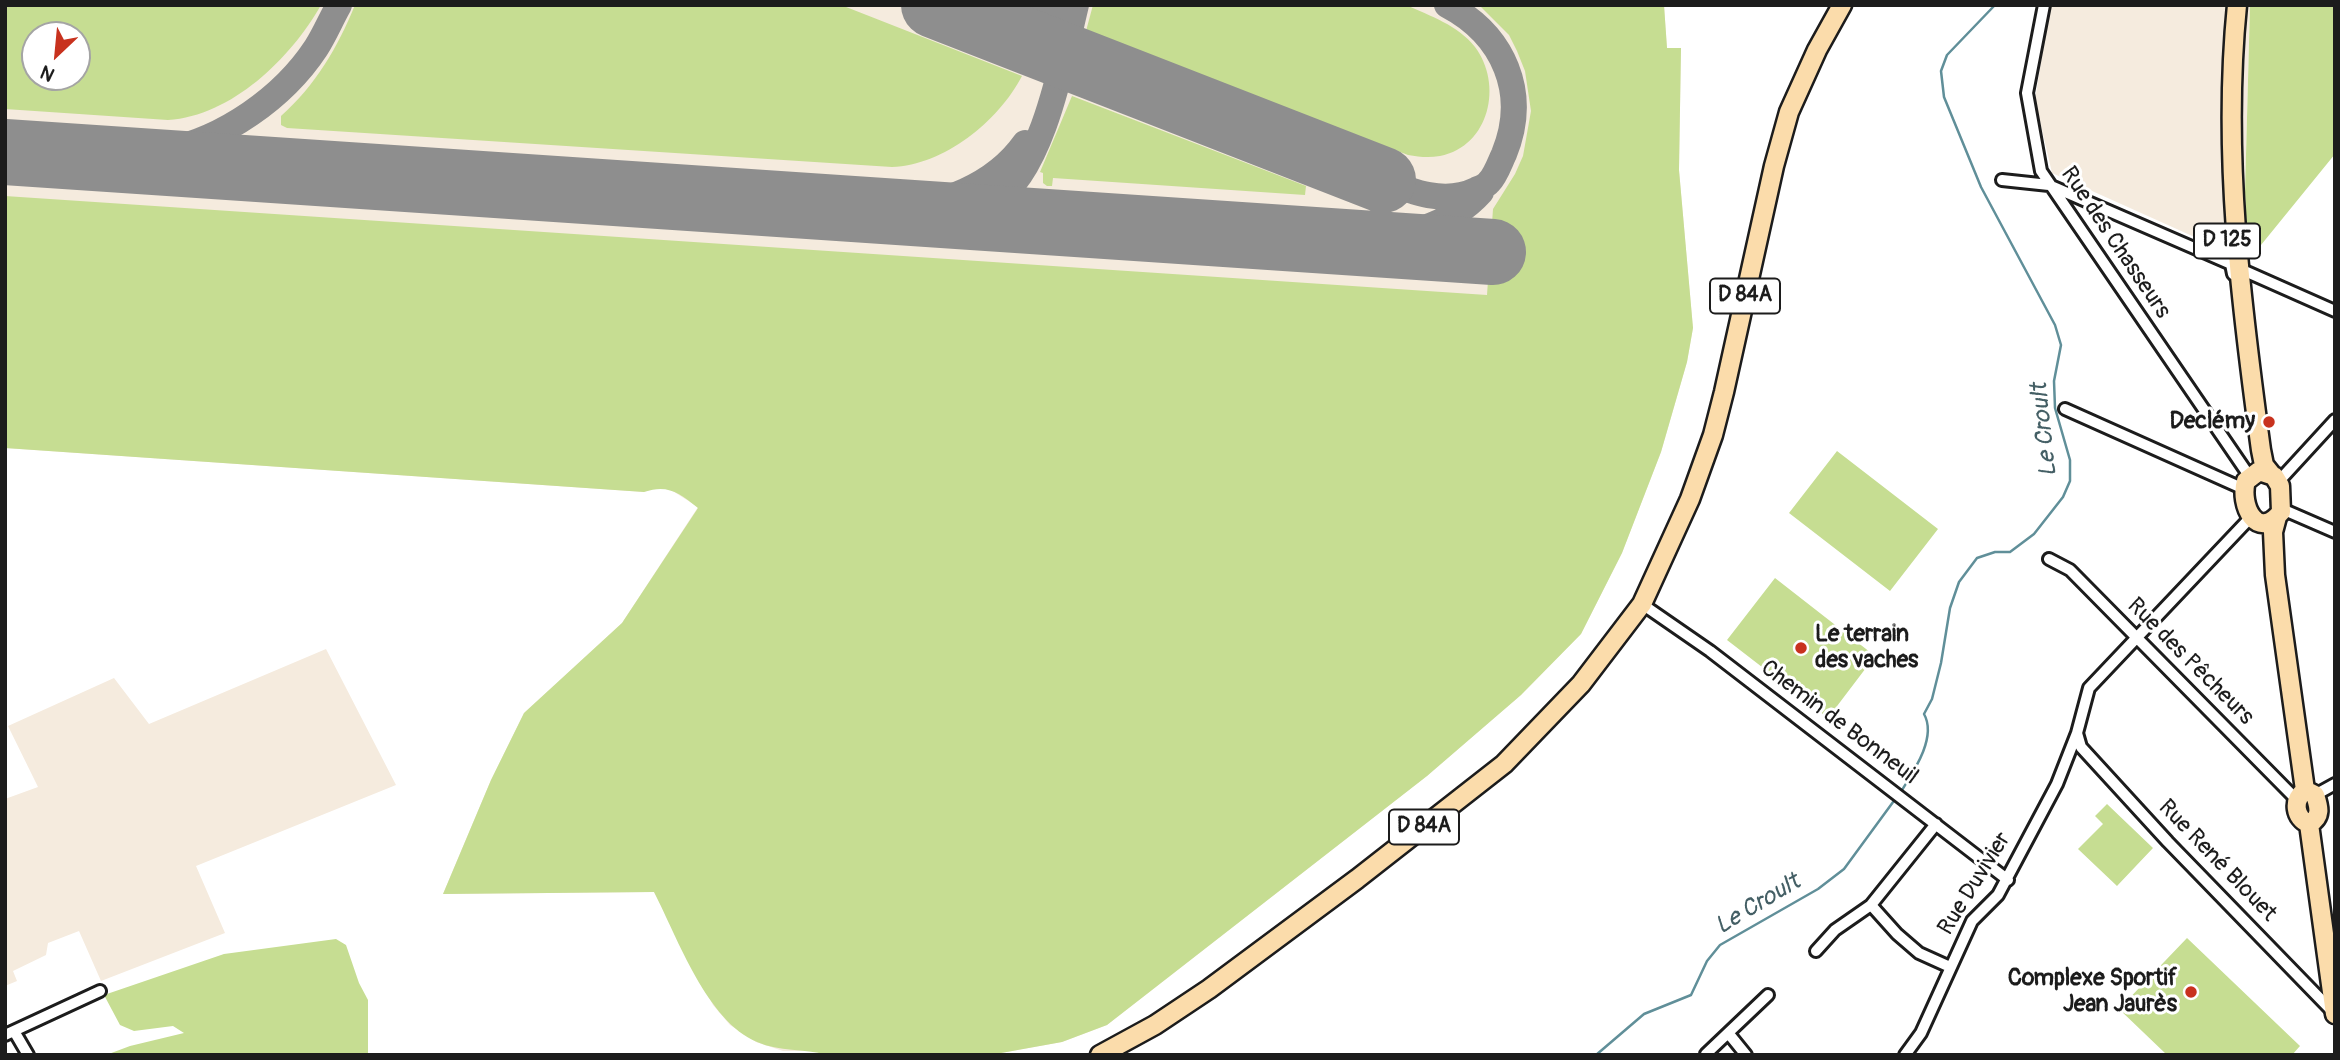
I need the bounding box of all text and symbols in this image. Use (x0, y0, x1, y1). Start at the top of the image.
north arrow (21, 21, 91, 91)
text: N (37, 59, 59, 87)
street label: Rue des Chasseurs (2054, 162, 2176, 324)
road number: D 125 (2194, 224, 2260, 258)
road number: D 84A (1710, 278, 1780, 314)
water label: Le Croult (2026, 382, 2064, 478)
place label: Declémy (2170, 408, 2255, 436)
marker: Declémy (2261, 414, 2277, 430)
street label: Rue des Pêcheurs (2121, 593, 2259, 731)
place label: Le terrain des vaches (1815, 621, 1918, 675)
marker: Le terrain des vaches (1793, 640, 1809, 656)
street label: Chemin de Bonneuil (1755, 655, 1923, 791)
street label: Rue René Blouet (2152, 794, 2282, 928)
road number: D 84A (1389, 810, 1459, 844)
street label: Rue Duvivier (1933, 828, 2017, 940)
water label: Le Croult (1710, 868, 1806, 942)
place label: Complexe Sportif Jean Jaurès (2008, 965, 2177, 1019)
marker: Complexe Sportif Jean Jaurès (2183, 984, 2199, 1000)

